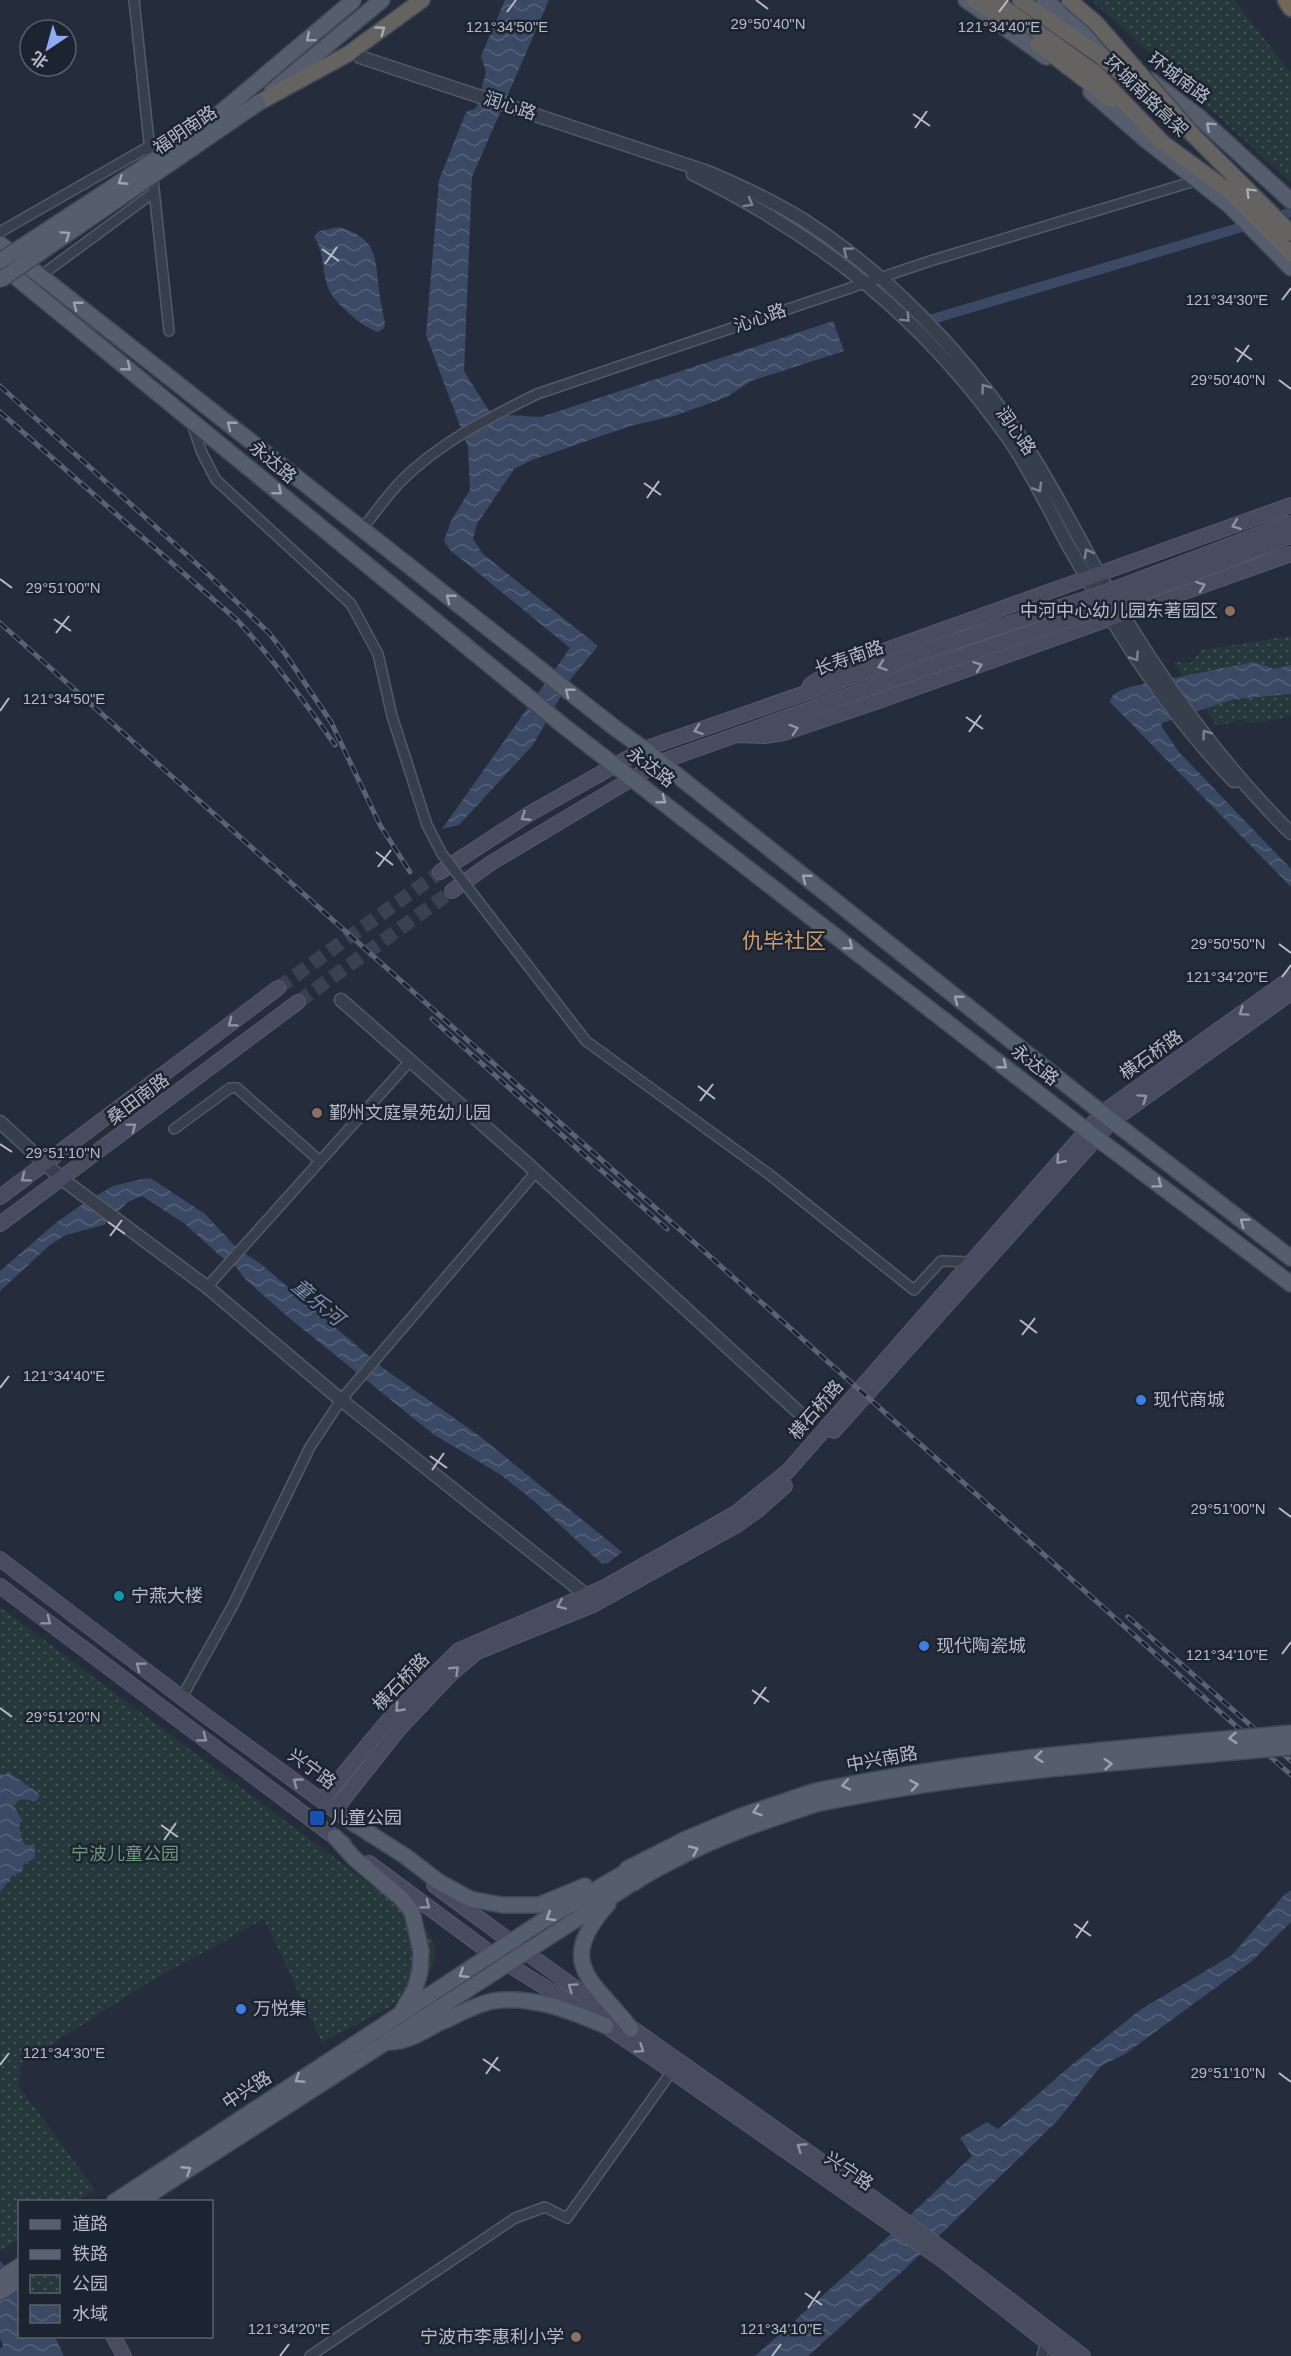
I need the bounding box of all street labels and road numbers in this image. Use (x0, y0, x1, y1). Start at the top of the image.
street label: 环城南路 (1144, 48, 1214, 108)
street label: 环城南路高架 (1100, 51, 1192, 141)
street label: 润心路 (481, 88, 539, 124)
street label: 福明南路 (150, 102, 220, 158)
street label: 沁心路 (731, 300, 789, 336)
street label: 润心路 (992, 403, 1040, 459)
street label: 永达路 (246, 437, 300, 487)
street label: 长寿南路 (812, 637, 886, 679)
street label: 永达路 (623, 743, 679, 791)
street label: 横石桥路 (1116, 1026, 1186, 1084)
street label: 永达路 (1008, 1040, 1062, 1090)
street label: 桑田南路 (103, 1069, 173, 1129)
street label: 横石桥路 (785, 1376, 847, 1444)
street label: 横石桥路 (369, 1649, 433, 1715)
street label: 中兴南路 (845, 1743, 919, 1775)
street label: 兴宁路 (284, 1745, 340, 1793)
street label: 中兴路 (219, 2067, 275, 2113)
street label: 兴宁路 (821, 2148, 877, 2194)

